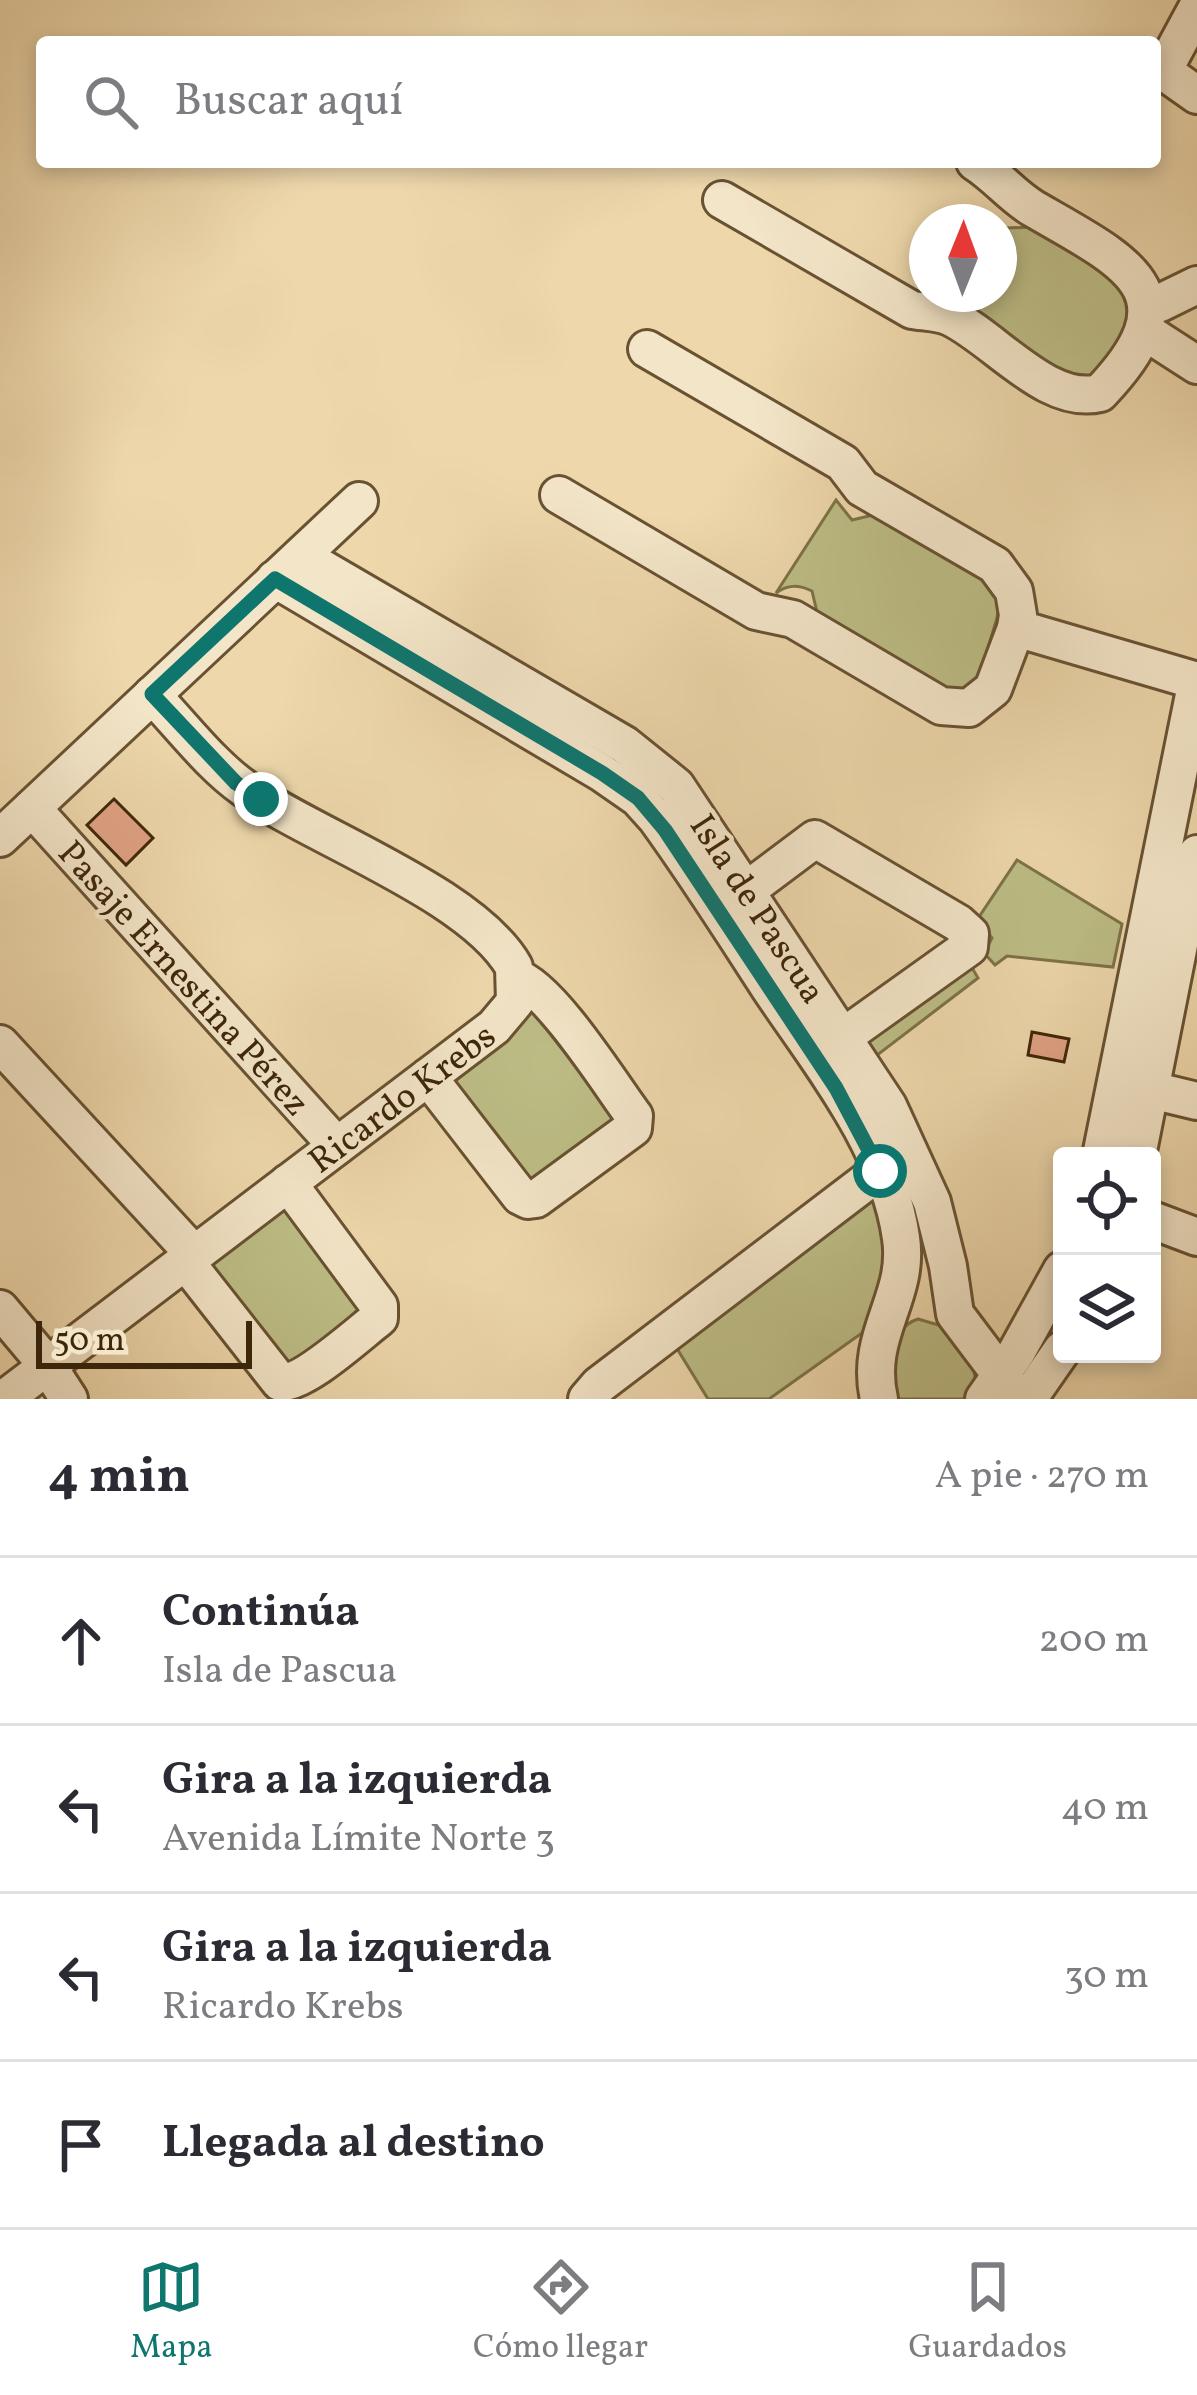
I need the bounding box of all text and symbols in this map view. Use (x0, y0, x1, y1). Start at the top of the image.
search box (36, 36, 1161, 168)
icon: search (78, 69, 144, 135)
text: Buscar aquí (174, 71, 403, 134)
north arrow (909, 204, 1017, 312)
route end (234, 772, 288, 826)
street label: Isla de Pascua (676, 805, 836, 1015)
street label: Pasaje Ernestina Pérez (45, 831, 319, 1128)
street label: Ricardo Krebs (299, 1013, 507, 1187)
route start (853, 1144, 907, 1198)
map controls (1053, 1147, 1161, 1363)
button: locate (1053, 1147, 1161, 1255)
button: layers (1053, 1255, 1161, 1363)
scale bar (36, 1315, 252, 1368)
text: 50 m (54, 1319, 125, 1365)
text: 4 min (48, 1442, 190, 1513)
text: A pie · 270 m (935, 1450, 1149, 1504)
text: Continúa (162, 1582, 360, 1645)
icon: ahead (48, 1608, 114, 1674)
text: 200 m (1038, 1614, 1149, 1668)
text: Isla de Pascua (162, 1645, 397, 1699)
text: Gira a la izquierda (162, 1750, 552, 1813)
icon: left (48, 1776, 114, 1842)
text: 40 m (1061, 1782, 1149, 1836)
text: Avenida Límite Norte 3 (162, 1813, 555, 1867)
text: Gira a la izquierda (162, 1918, 552, 1981)
icon: left (48, 1944, 114, 2010)
text: 30 m (1064, 1950, 1149, 2004)
text: Ricardo Krebs (162, 1981, 403, 2035)
icon: arrive (48, 2112, 114, 2178)
text: Llegada al destino (162, 2113, 545, 2176)
tab: Mapa (130, 2254, 213, 2372)
tab: Cómo llegar (473, 2254, 648, 2372)
tab: Guardados (908, 2254, 1067, 2372)

